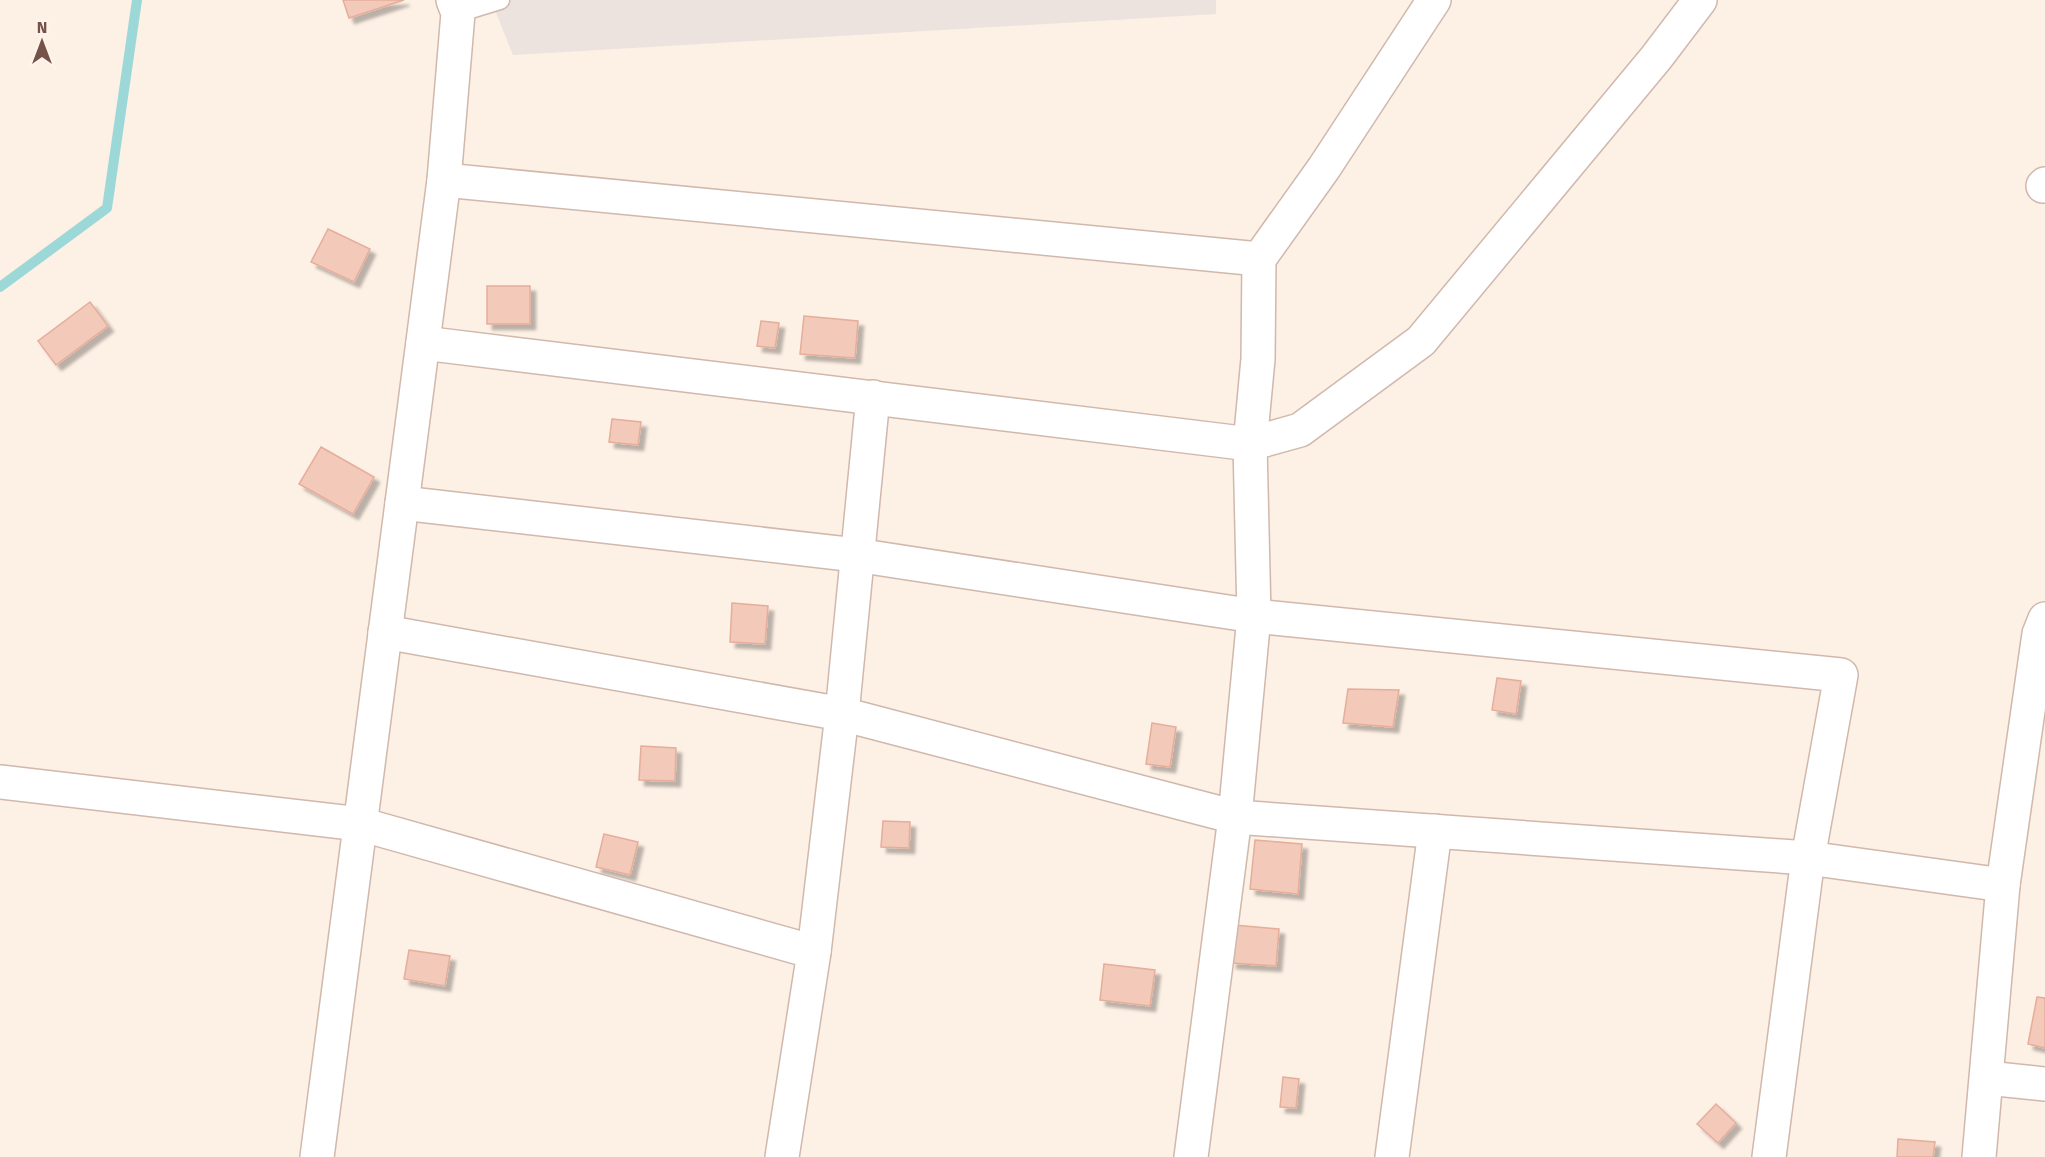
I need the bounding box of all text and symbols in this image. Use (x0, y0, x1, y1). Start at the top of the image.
north arrow (12, 12, 72, 72)
text: N (37, 18, 47, 37)

